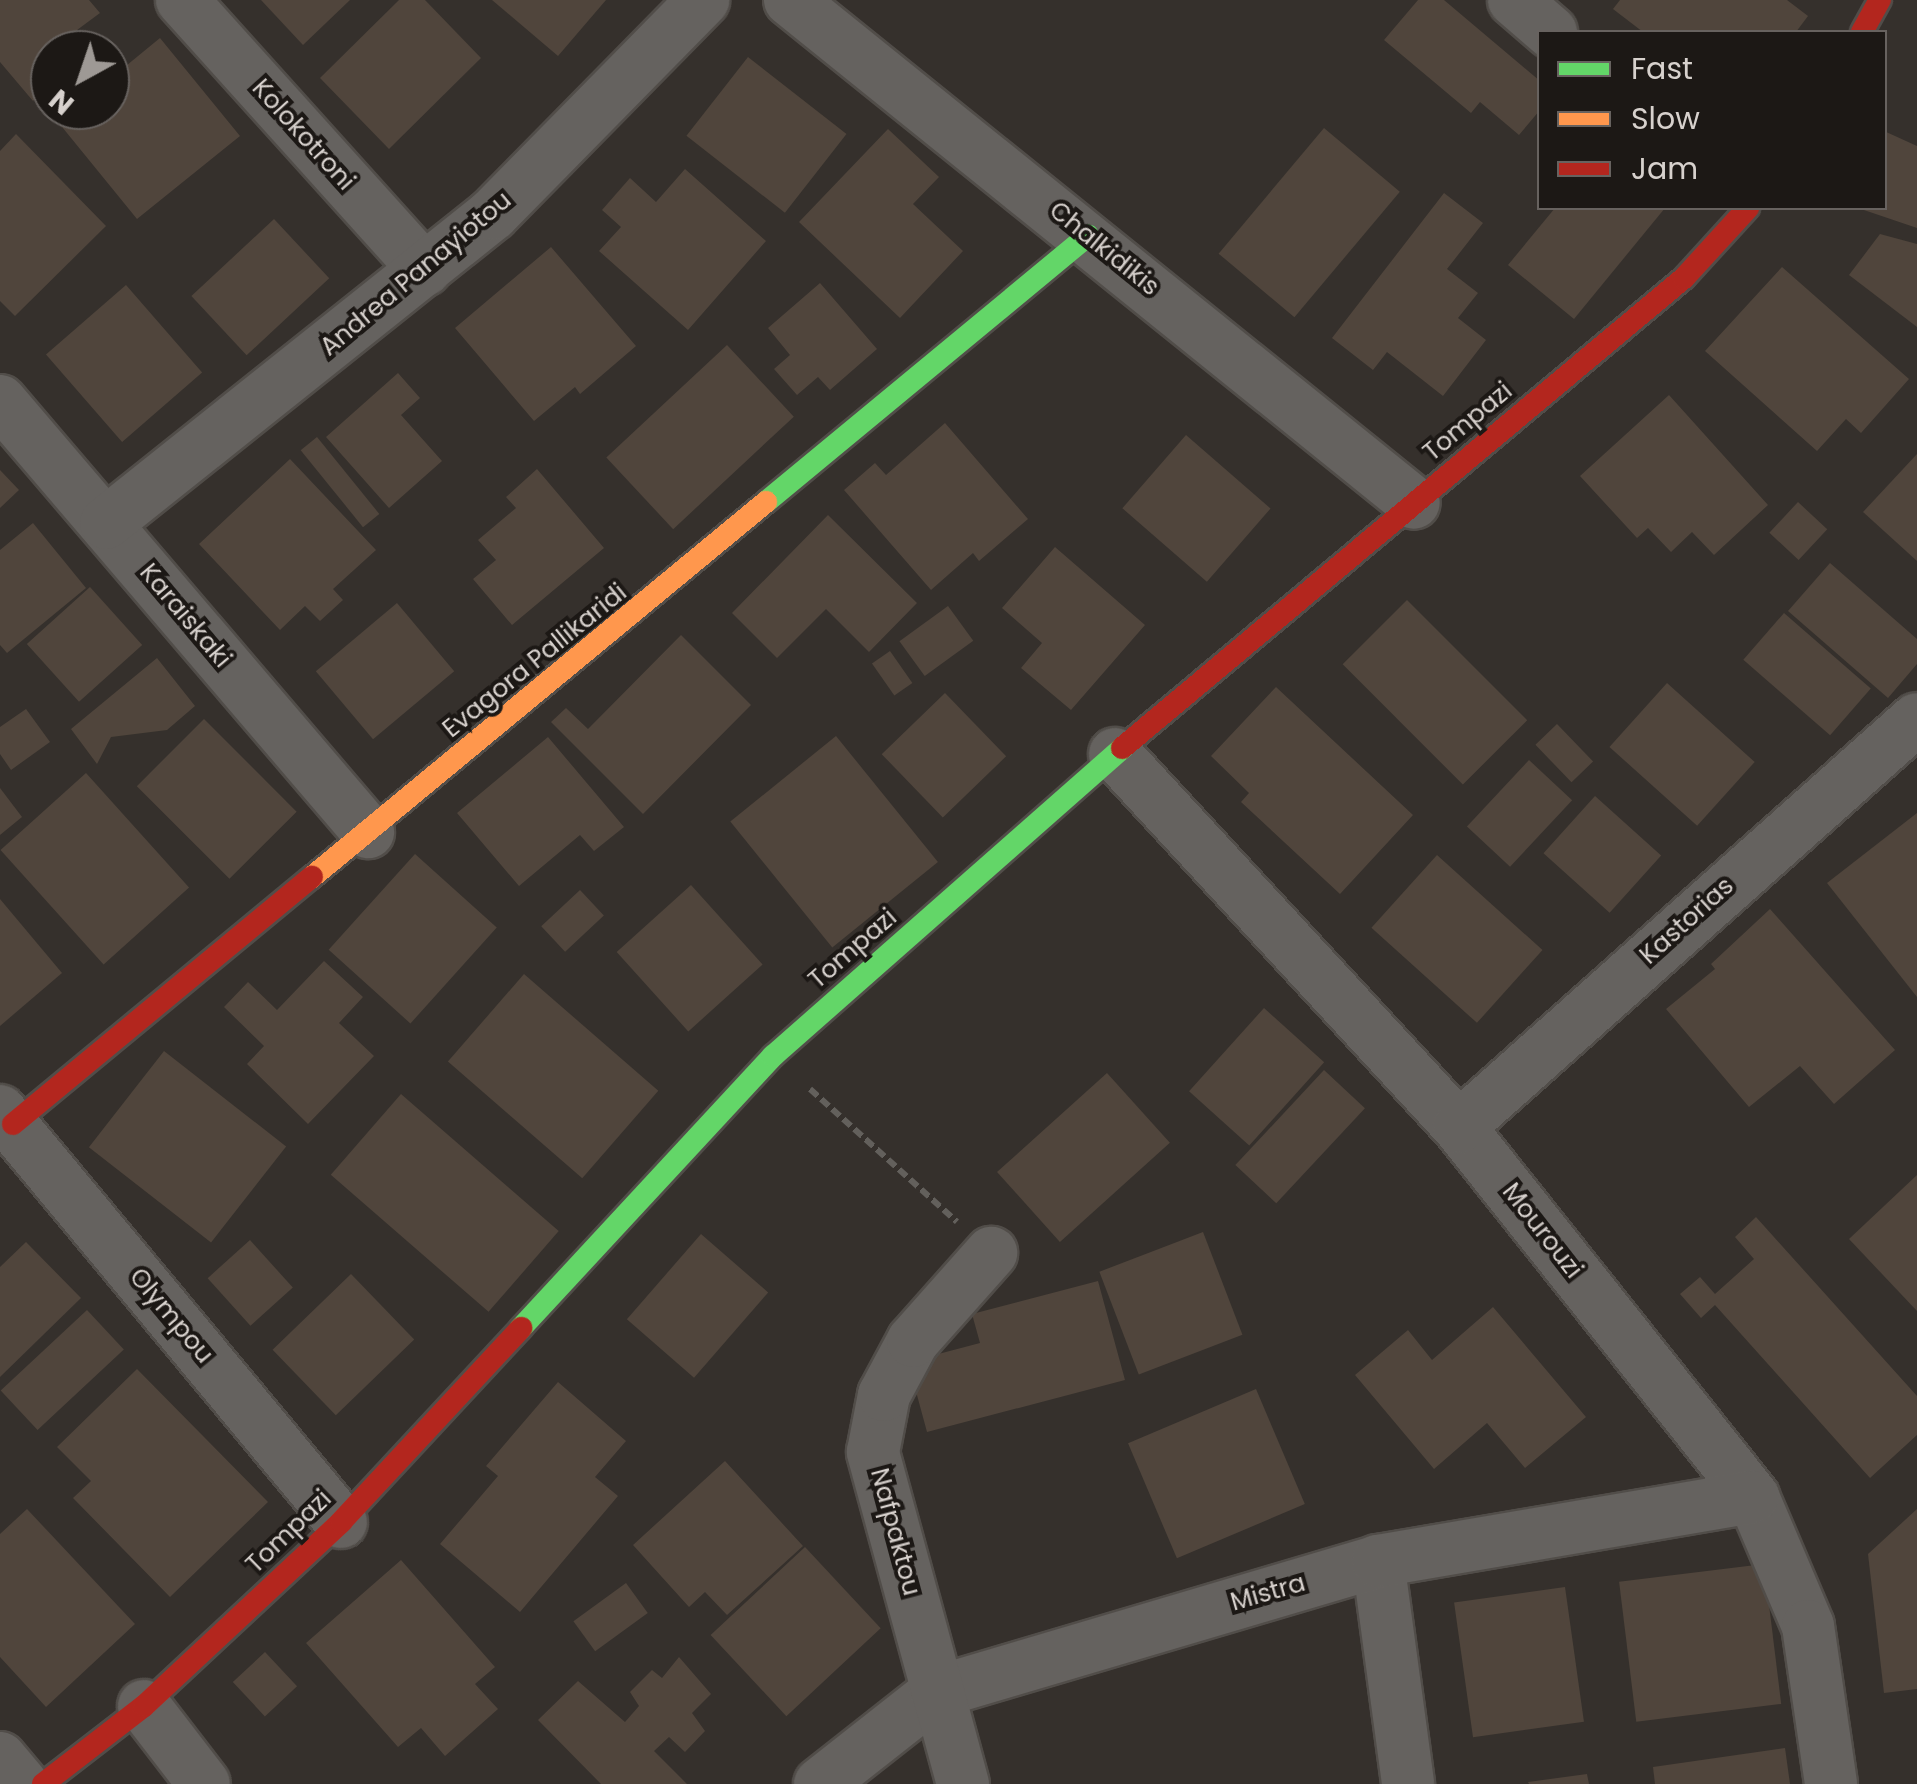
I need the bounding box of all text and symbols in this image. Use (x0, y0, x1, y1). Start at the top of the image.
north arrow (30, 30, 130, 130)
legend (1537, 30, 1887, 210)
text: Fast (1631, 47, 1693, 90)
street label: Kolokotroni (245, 73, 361, 197)
text: N (41, 80, 82, 124)
text: Slow (1631, 97, 1700, 140)
text: Jam (1631, 147, 1698, 190)
street label: Andrea Panayiotou (315, 185, 517, 363)
street label: Chalkidikis (1043, 196, 1165, 302)
street label: Tompazi (1418, 376, 1518, 468)
street label: Karaiskaki (133, 558, 237, 674)
street label: Evagora Pallikaridi (437, 578, 633, 744)
street label: Kastorias (1634, 871, 1740, 971)
street label: Tompazi (803, 903, 903, 995)
street label: Mourouzi (1496, 1177, 1588, 1285)
street label: Olympou (123, 1262, 219, 1370)
street label: Nafpaktou (864, 1465, 926, 1599)
street label: Tompazi (240, 1484, 338, 1580)
street label: Mistra (1227, 1568, 1309, 1618)

